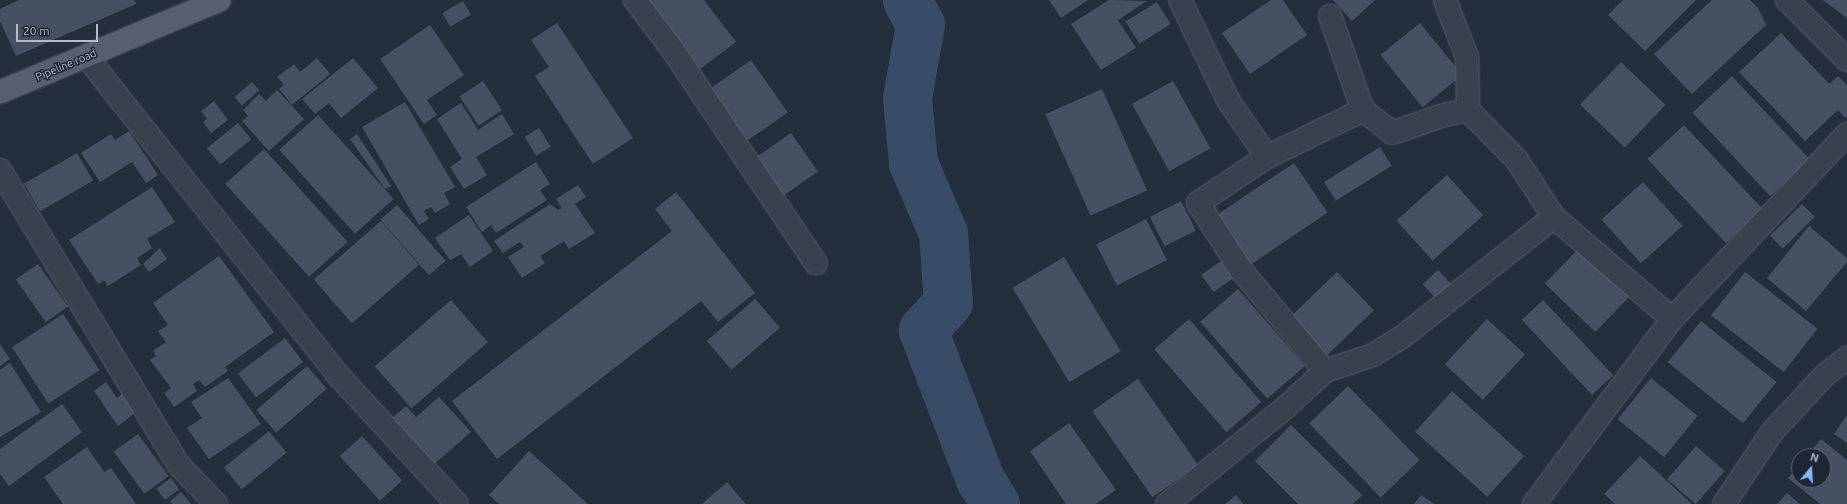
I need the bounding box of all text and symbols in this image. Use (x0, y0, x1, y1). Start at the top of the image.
scale bar (18, 16, 100, 42)
text: 20 m (23, 24, 50, 37)
street label: Pipeline road (34, 46, 98, 84)
north arrow (1791, 448, 1831, 488)
text: N (1809, 451, 1820, 465)

